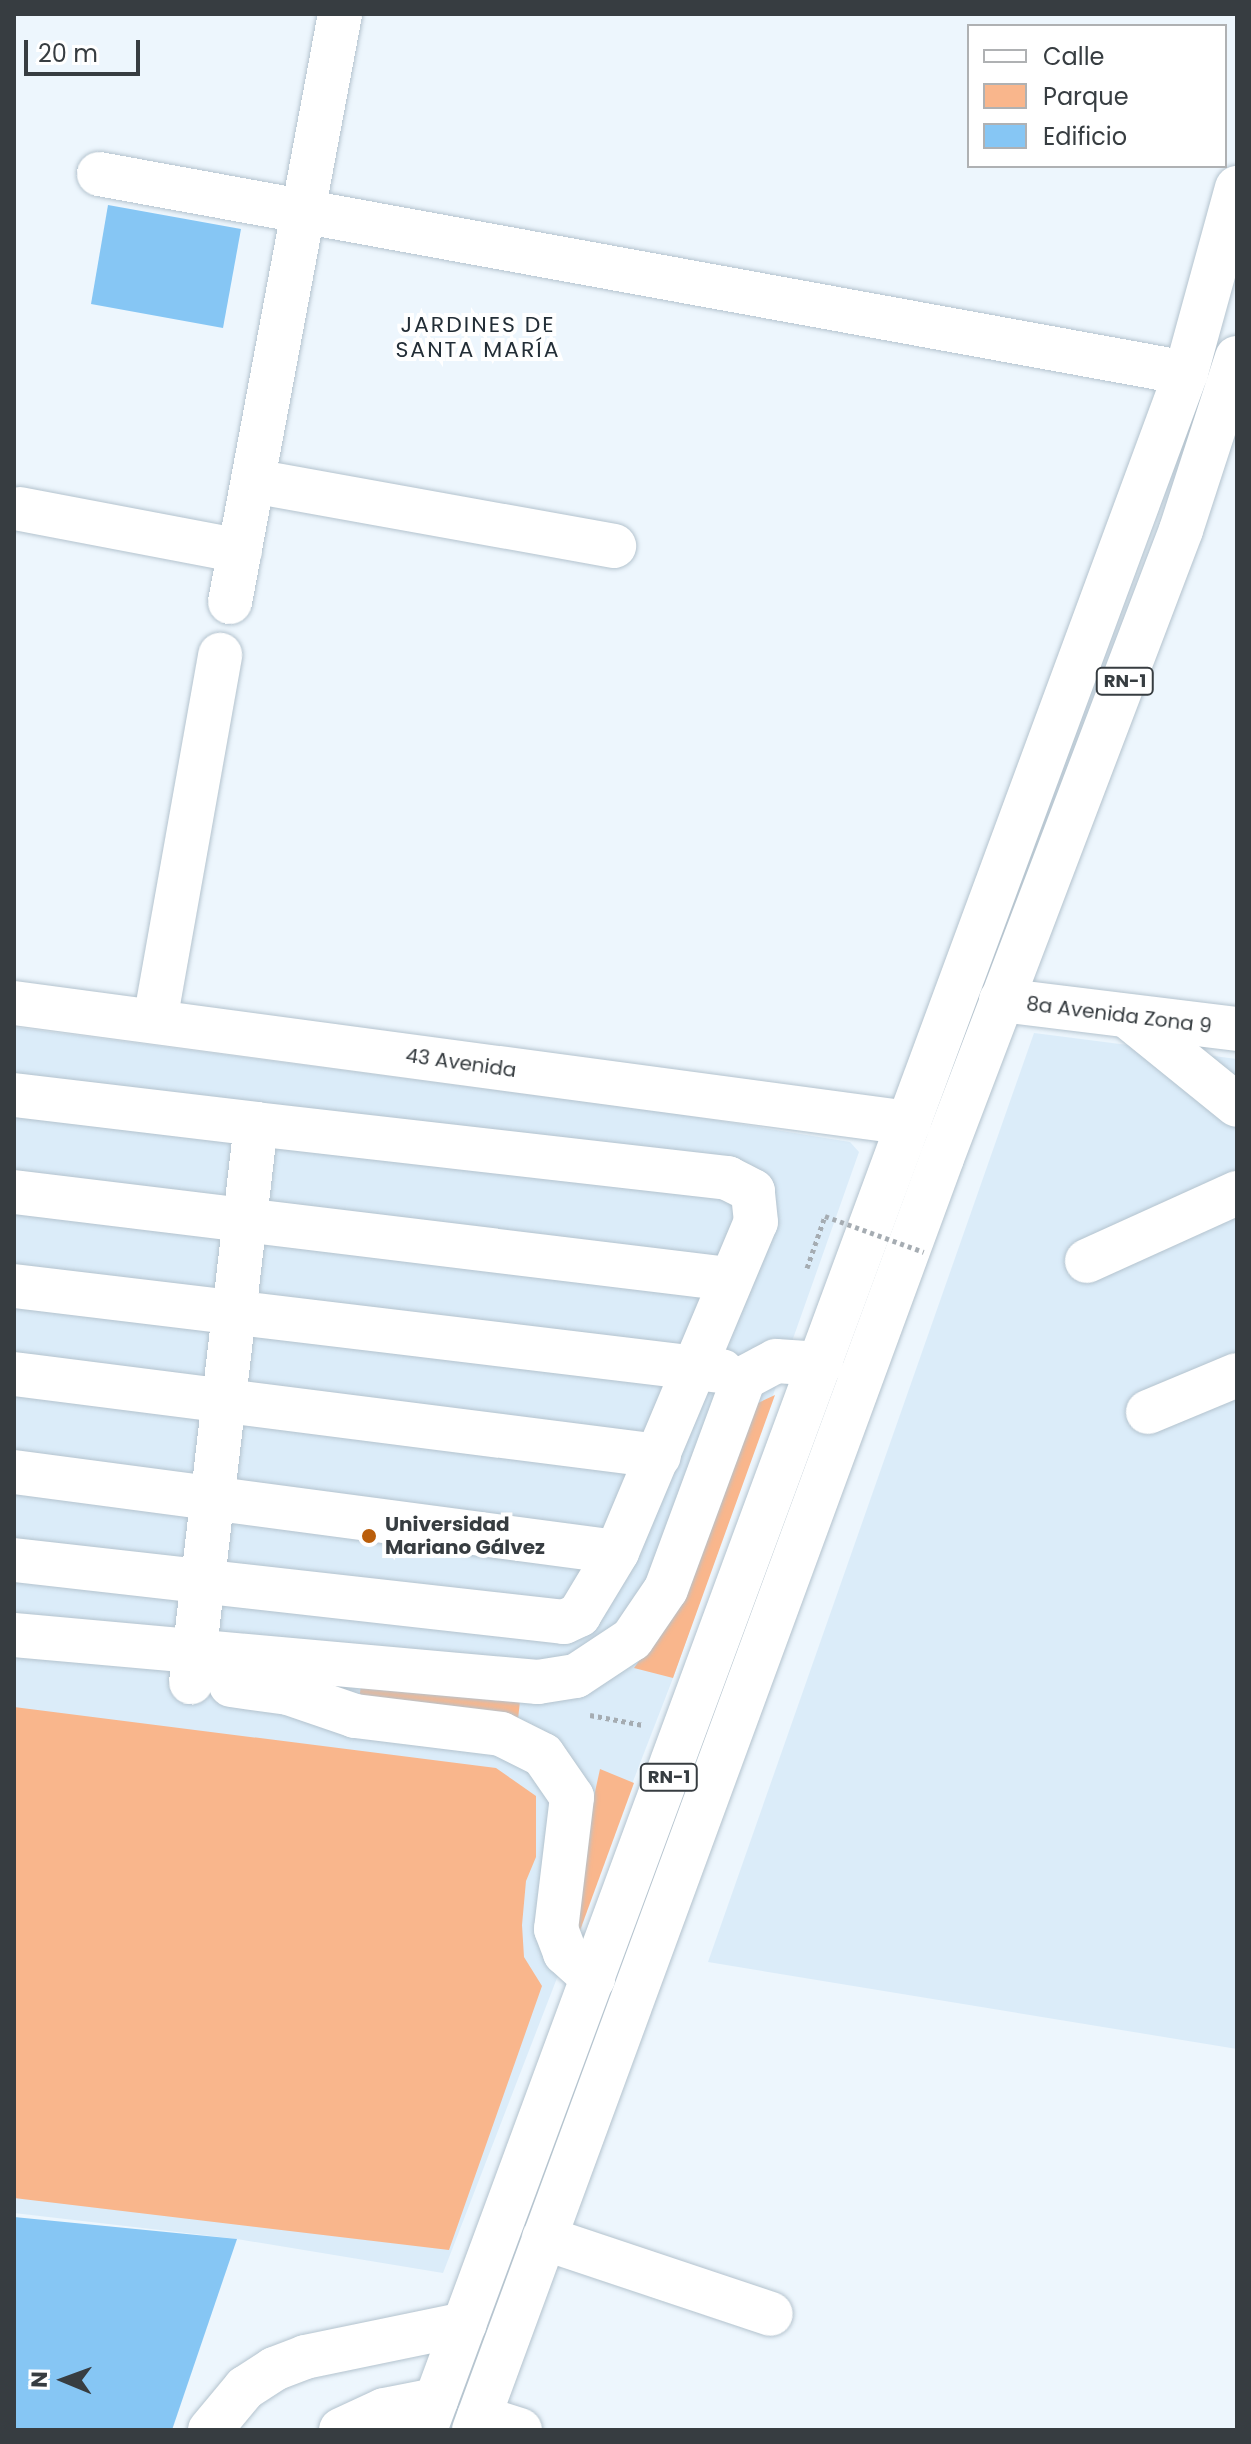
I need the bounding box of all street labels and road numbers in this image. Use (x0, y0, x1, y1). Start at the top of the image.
road number: RN-1 (1095, 667, 1155, 695)
street label: 8a Avenida Zona 9 (1025, 992, 1213, 1038)
street label: 43 Avenida (404, 1043, 518, 1083)
road number: RN-1 (639, 1763, 699, 1791)

